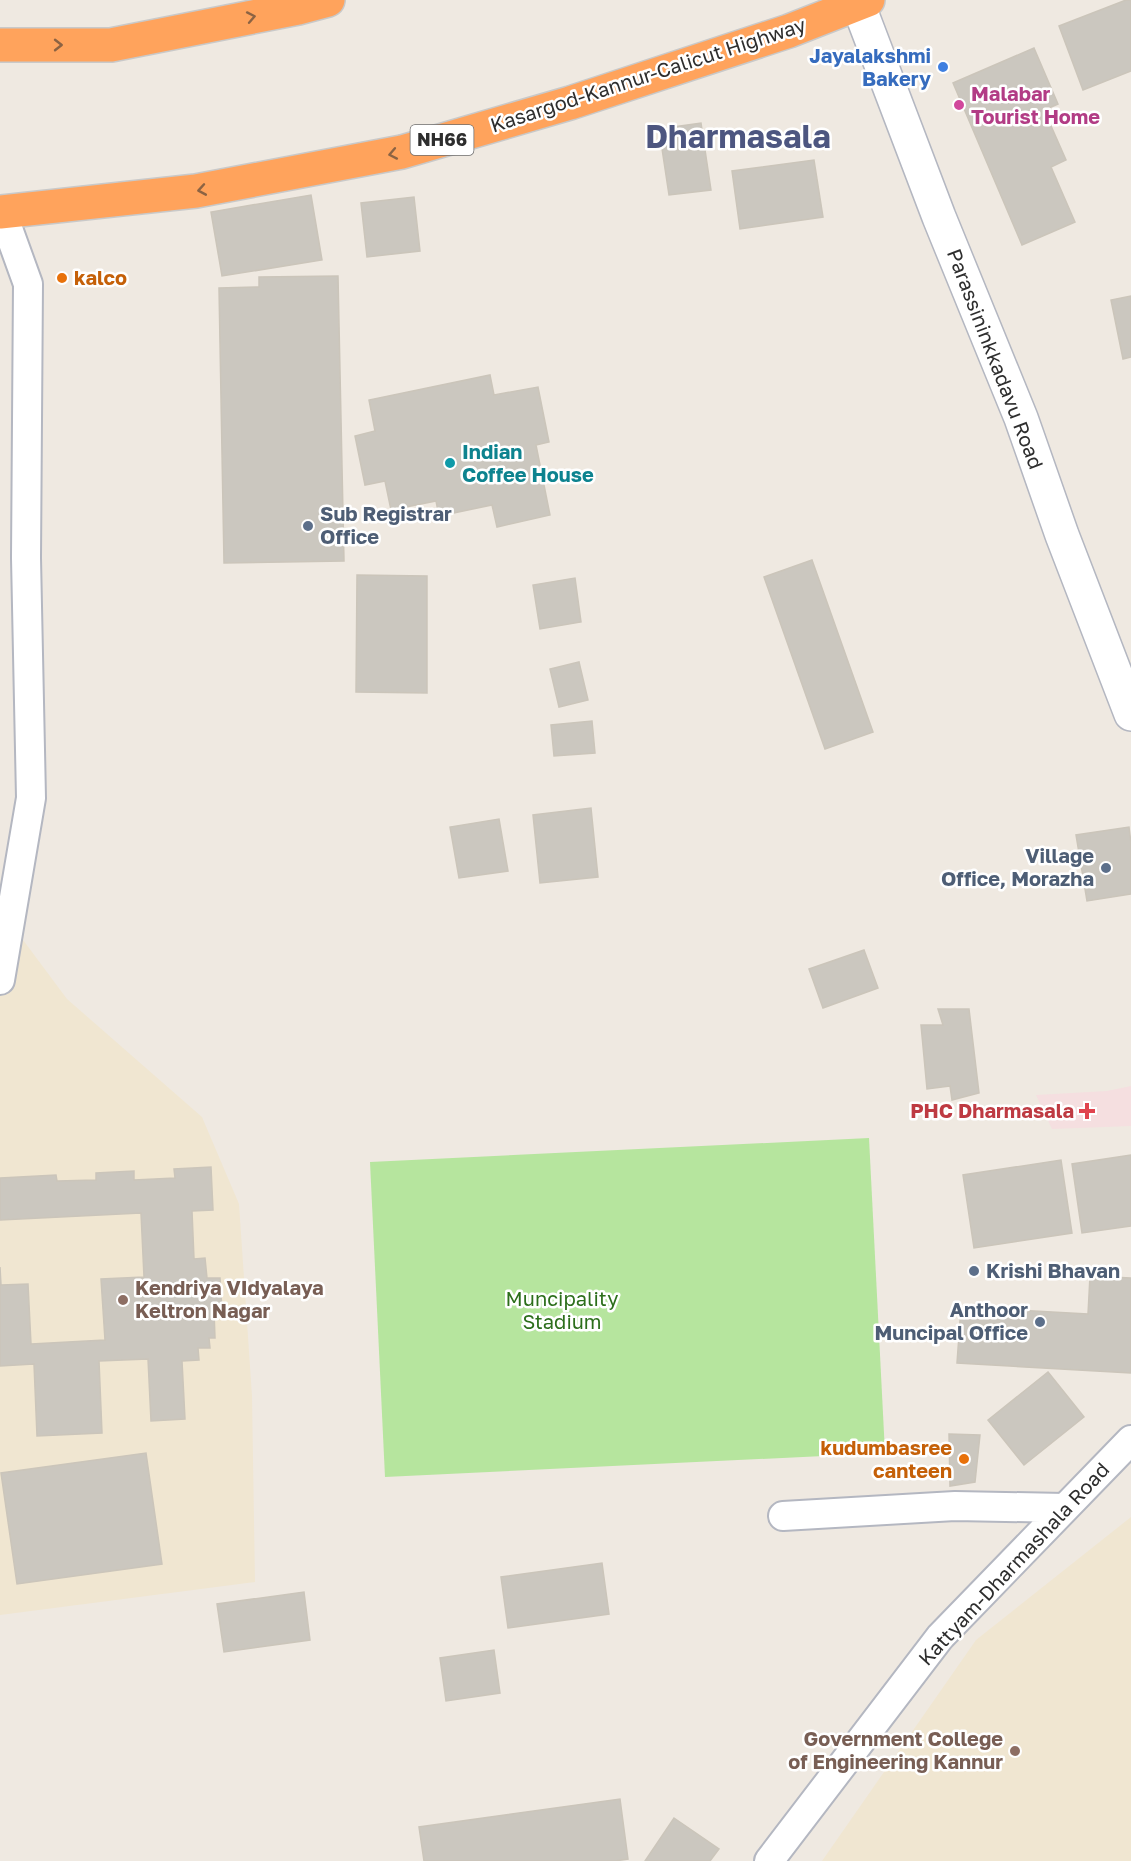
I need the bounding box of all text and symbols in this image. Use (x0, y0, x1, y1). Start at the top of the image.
one-way arrow (246, 11, 256, 24)
street label: Kasargod-Kannur-Calicut Highway (487, 12, 808, 136)
one-way arrow (54, 39, 63, 51)
place label: Jayalakshmi Bakery (809, 43, 931, 90)
marker: Jayalakshmi Bakery (936, 60, 950, 74)
place label: Malabar Tourist Home (971, 81, 1100, 128)
marker: Malabar Tourist Home (952, 98, 966, 112)
district label: Dharmasala (645, 117, 831, 155)
road number: NH66 (410, 125, 474, 155)
one-way arrow (388, 147, 398, 160)
one-way arrow (197, 183, 207, 196)
street label: Parassininkkadavu Road (943, 245, 1049, 472)
place label: kalco (74, 265, 127, 289)
marker: kalco (55, 271, 69, 285)
place label: Indian Coffee House (462, 439, 594, 486)
marker: Indian Coffee House (443, 456, 457, 470)
place label: Sub Registrar Office (320, 501, 452, 548)
marker: Sub Registrar Office (301, 519, 315, 533)
place label: Village Office, Morazha (941, 843, 1094, 890)
marker: Village Office, Morazha (1099, 861, 1113, 875)
place label: PHC Dharmasala (910, 1098, 1074, 1122)
marker: PHC Dharmasala (1078, 1102, 1096, 1120)
place label: Krishi Bhavan (986, 1258, 1120, 1282)
marker: Krishi Bhavan (967, 1264, 981, 1278)
place label: Kendriya VIdyalaya Keltron Nagar (135, 1275, 324, 1322)
park label: Muncipality Stadium (506, 1286, 618, 1333)
marker: Kendriya VIdyalaya Keltron Nagar (116, 1293, 130, 1307)
place label: Anthoor Muncipal Office (874, 1297, 1028, 1344)
marker: Anthoor Muncipal Office (1033, 1315, 1047, 1329)
place label: kudumbasree canteen (821, 1435, 952, 1482)
marker: kudumbasree canteen (957, 1452, 971, 1466)
street label: Kattyam-Dharmashala Road (913, 1457, 1114, 1670)
place label: Government College of Engineering Kannur (788, 1726, 1003, 1773)
marker: Government College of Engineering Kannur (1008, 1744, 1022, 1758)

